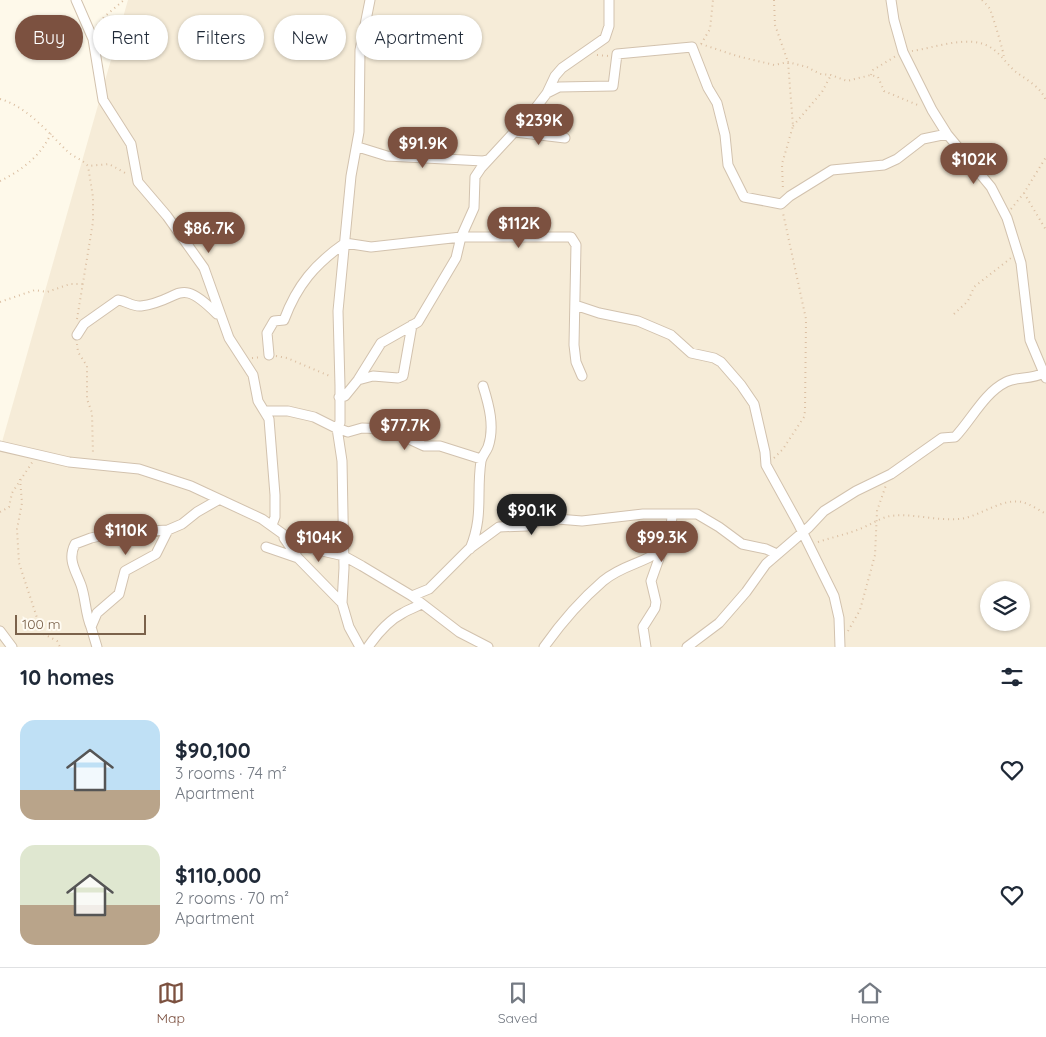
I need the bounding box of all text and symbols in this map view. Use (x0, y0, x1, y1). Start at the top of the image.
chip: Buy (15, 15, 83, 60)
chip: Rent (93, 15, 168, 60)
chip: Filters (178, 15, 264, 60)
chip: New (274, 15, 346, 60)
chip: Apartment (356, 15, 482, 60)
pin: $239K (504, 104, 574, 146)
text: $239K (516, 110, 562, 130)
pin: $91.9K (382, 126, 464, 169)
text: $91.9K (399, 133, 447, 153)
pin: $102K (939, 142, 1009, 185)
text: $102K (951, 149, 997, 169)
pin: $112K (484, 206, 554, 249)
pin: $86.7K (168, 212, 250, 254)
text: $112K (498, 213, 540, 233)
text: $86.7K (184, 218, 234, 238)
pin: $77.7K (364, 408, 446, 451)
text: $77.7K (380, 415, 430, 435)
pin: $90.1K (491, 494, 573, 536)
text: $90.1K (508, 500, 556, 520)
pin: $110K (91, 514, 161, 556)
text: $110K (105, 520, 147, 540)
pin: $104K (284, 520, 354, 563)
pin: $99.3K (621, 520, 703, 563)
text: $104K (296, 527, 342, 547)
text: $99.3K (637, 527, 687, 547)
map controls (980, 581, 1030, 631)
button: layers (980, 581, 1030, 631)
scale bar (15, 612, 146, 635)
text: 100 m (22, 615, 60, 633)
icon: filters (998, 663, 1026, 691)
text: 10 homes (20, 664, 114, 690)
text: $90,100 (175, 737, 251, 763)
icon: home (60, 740, 120, 800)
icon: heart (998, 756, 1026, 784)
text: 3 rooms · 74 m² (175, 763, 287, 783)
text: Apartment (175, 783, 255, 803)
text: $110,000 (175, 862, 261, 888)
icon: home (60, 865, 120, 925)
icon: heart (998, 881, 1026, 909)
text: 2 rooms · 70 m² (175, 888, 289, 908)
text: Apartment (175, 908, 255, 928)
tab: Map (156, 979, 185, 1027)
tab: Saved (498, 979, 538, 1027)
tab: Home (850, 979, 890, 1027)

